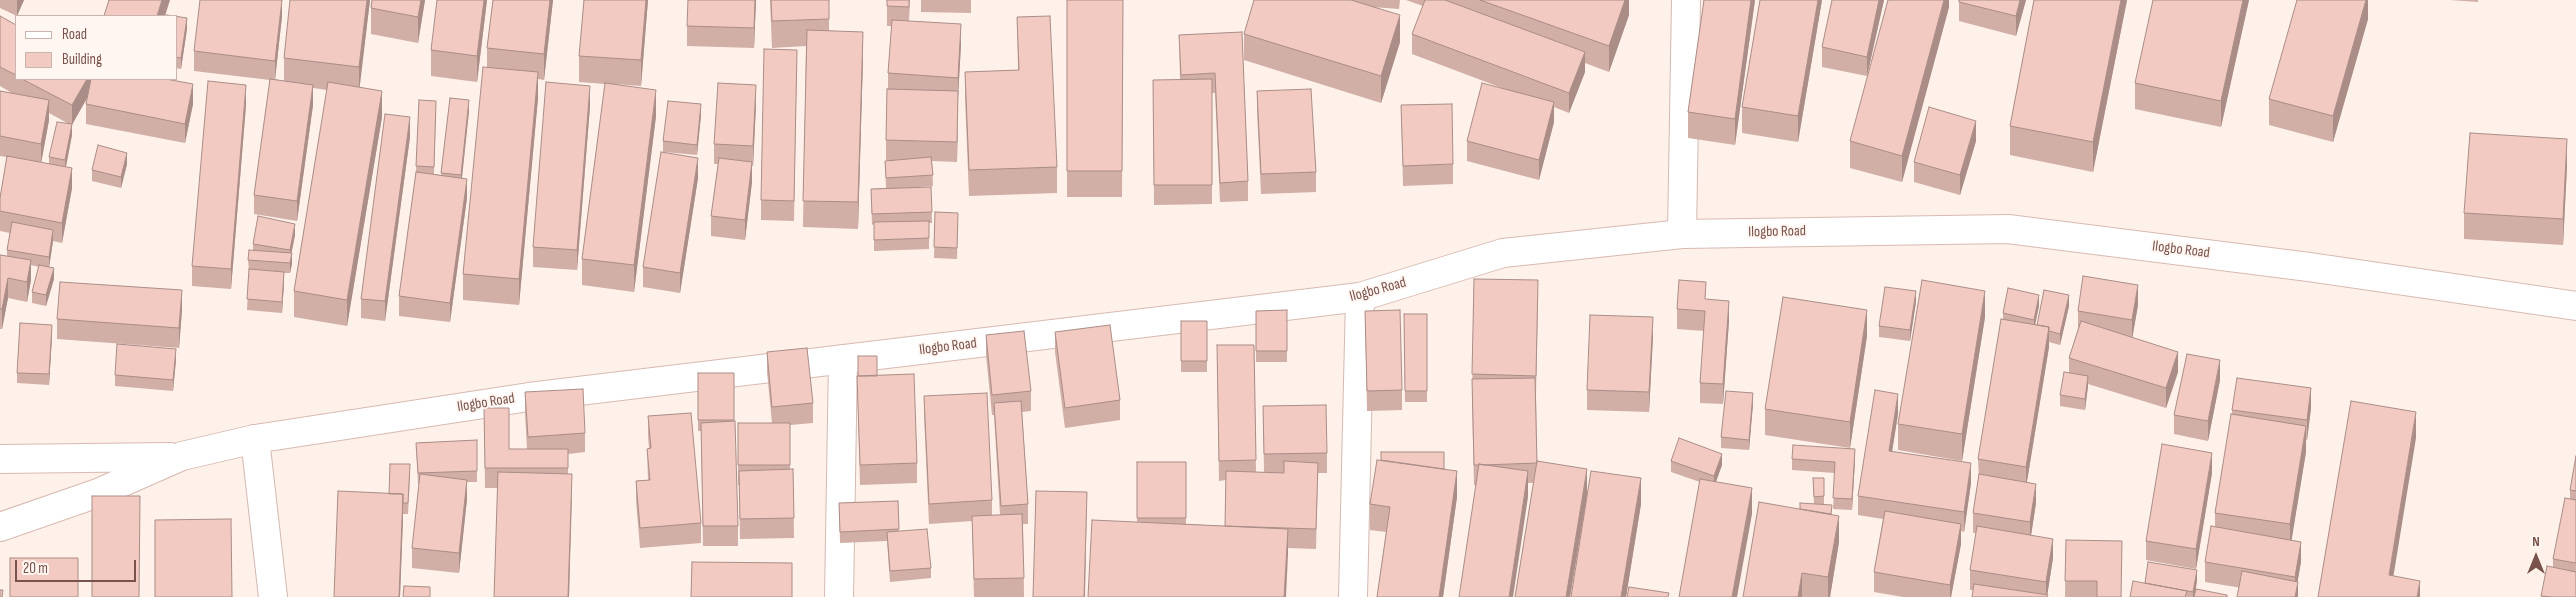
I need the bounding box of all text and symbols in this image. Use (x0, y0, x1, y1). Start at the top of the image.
legend (15, 15, 178, 80)
text: Road (62, 25, 87, 44)
text: Building (62, 50, 102, 69)
street label: Ilogbo Road (1748, 222, 1806, 242)
street label: Ilogbo Road (2151, 238, 2211, 262)
street label: Ilogbo Road (1348, 274, 1408, 306)
street label: Ilogbo Road (918, 335, 978, 359)
street label: Ilogbo Road (456, 390, 516, 416)
north arrow (2511, 532, 2561, 582)
text: N (2532, 533, 2540, 550)
scale bar (18, 550, 139, 582)
text: 20 m (23, 559, 48, 578)

